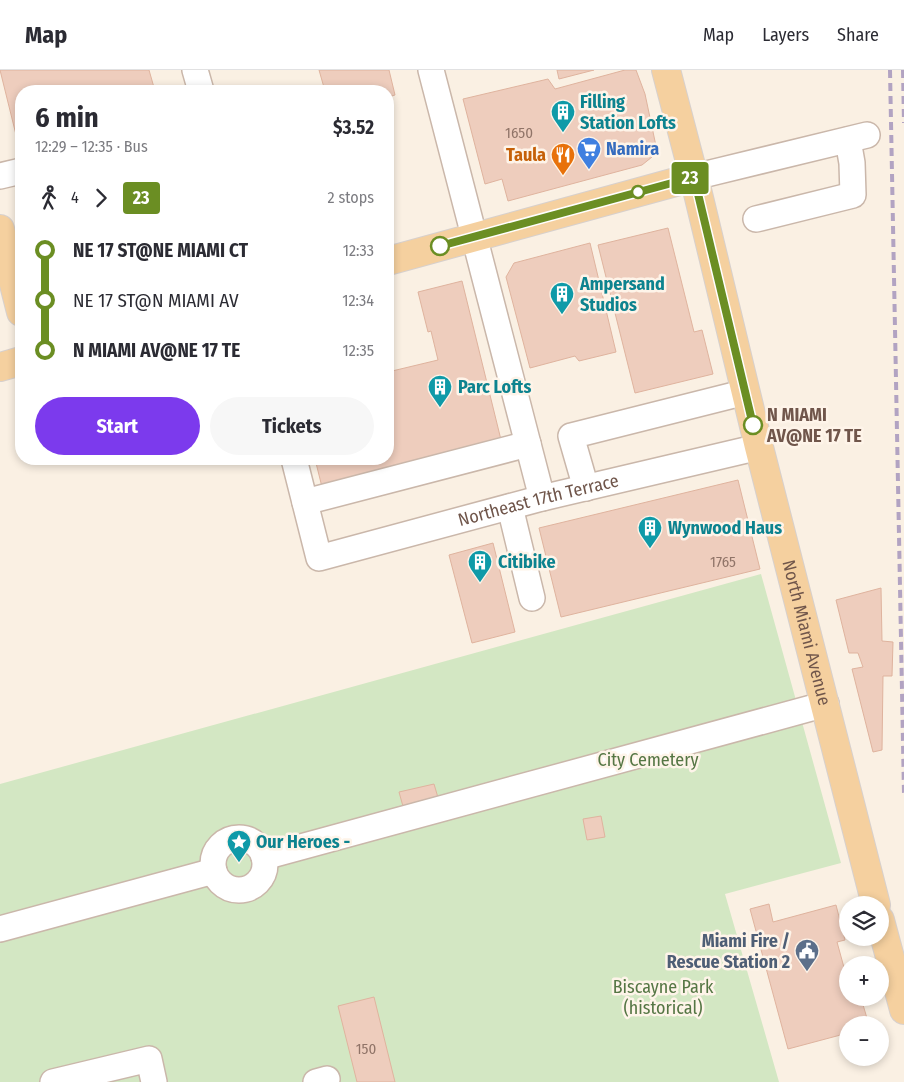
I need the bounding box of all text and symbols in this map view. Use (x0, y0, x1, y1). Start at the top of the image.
text: Map (25, 21, 67, 49)
text: Map (703, 24, 734, 46)
text: Layers (762, 24, 809, 46)
text: Share (837, 24, 879, 46)
place label: Filling Station Lofts (580, 91, 676, 134)
building icon: Filling Station Lofts (550, 99, 576, 133)
text: 6 min (35, 101, 99, 134)
text: $3.52 (333, 116, 374, 139)
house number: 1650 (505, 124, 533, 142)
supermarket icon: Namira (576, 136, 602, 170)
text: 12:29 – 12:35 · Bus (35, 137, 148, 156)
place label: Namira (606, 138, 659, 160)
restaurant icon: Taula (550, 142, 576, 176)
place label: Taula (506, 144, 546, 166)
line badge: 23 (668, 162, 712, 194)
text: 23 (682, 167, 698, 189)
icon: walk (35, 184, 63, 212)
icon: forward (87, 184, 115, 212)
unlabelled marker (631, 185, 645, 199)
text: 23 (133, 187, 150, 209)
text: 4 (71, 188, 79, 207)
text: 2 stops (328, 188, 374, 207)
unlabelled marker (430, 236, 450, 256)
text: NE 17 ST@NE MIAMI CT (73, 239, 248, 262)
text: 12:33 (343, 241, 374, 260)
place label: Ampersand Studios (579, 273, 665, 316)
building icon: Ampersand Studios (549, 281, 575, 315)
text: NE 17 ST@N MIAMI AV (73, 289, 239, 312)
text: 12:34 (342, 291, 374, 310)
text: N MIAMI AV@NE 17 TE (73, 339, 240, 362)
text: 12:35 (343, 341, 374, 360)
building icon: Parc Lofts (427, 374, 453, 408)
place label: Parc Lofts (458, 376, 531, 398)
button: Start (35, 397, 200, 455)
button: Tickets (210, 397, 374, 455)
place label: N MIAMI AV@NE 17 TE (766, 404, 862, 447)
marker: N MIAMI AV@NE 17 TE (743, 415, 763, 435)
street label: Northeast 17th Terrace (456, 469, 621, 531)
building icon: Wynwood Haus (637, 515, 663, 549)
place label: Wynwood Haus (668, 517, 782, 539)
building icon: Citibike (467, 549, 493, 583)
place label: Citibike (498, 551, 556, 573)
house number: 1765 (710, 553, 736, 571)
street label: North Miami Avenue (777, 558, 836, 708)
park label: City Cemetery (598, 749, 699, 771)
place icon: Our Heroes - (226, 829, 252, 863)
place label: Our Heroes - (256, 831, 350, 853)
map controls (839, 896, 889, 1066)
button: layers (839, 896, 889, 946)
place label: Miami Fire / Rescue Station 2 (667, 930, 790, 973)
public building icon: Miami Fire / Rescue Station 2 (794, 938, 820, 972)
button: + (839, 956, 889, 1006)
park label: Biscayne Park (historical) (613, 976, 714, 1019)
button: − (839, 1016, 889, 1066)
house number: 150 (356, 1040, 376, 1058)

